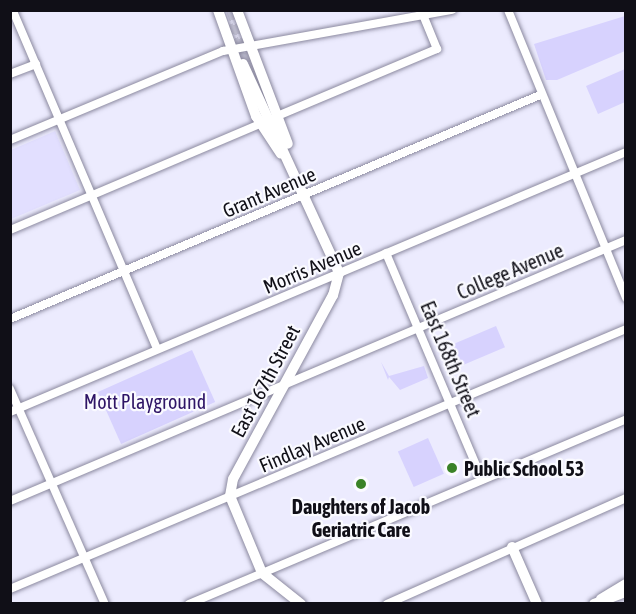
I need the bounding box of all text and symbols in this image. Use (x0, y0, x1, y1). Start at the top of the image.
street label: Grant Avenue (219, 162, 319, 222)
street label: Morris Avenue (259, 236, 365, 298)
street label: College Avenue (453, 238, 567, 304)
street label: East 168th Street (416, 297, 486, 421)
street label: East 167th Street (225, 321, 305, 441)
park label: Mott Playground (84, 389, 206, 413)
street label: Findlay Avenue (255, 411, 369, 477)
place label: Public School 53 (464, 456, 584, 480)
marker: Public School 53 (445, 461, 459, 475)
marker: Daughters of Jacob Geriatric Care (354, 477, 368, 491)
place label: Daughters of Jacob Geriatric Care (292, 494, 430, 541)

